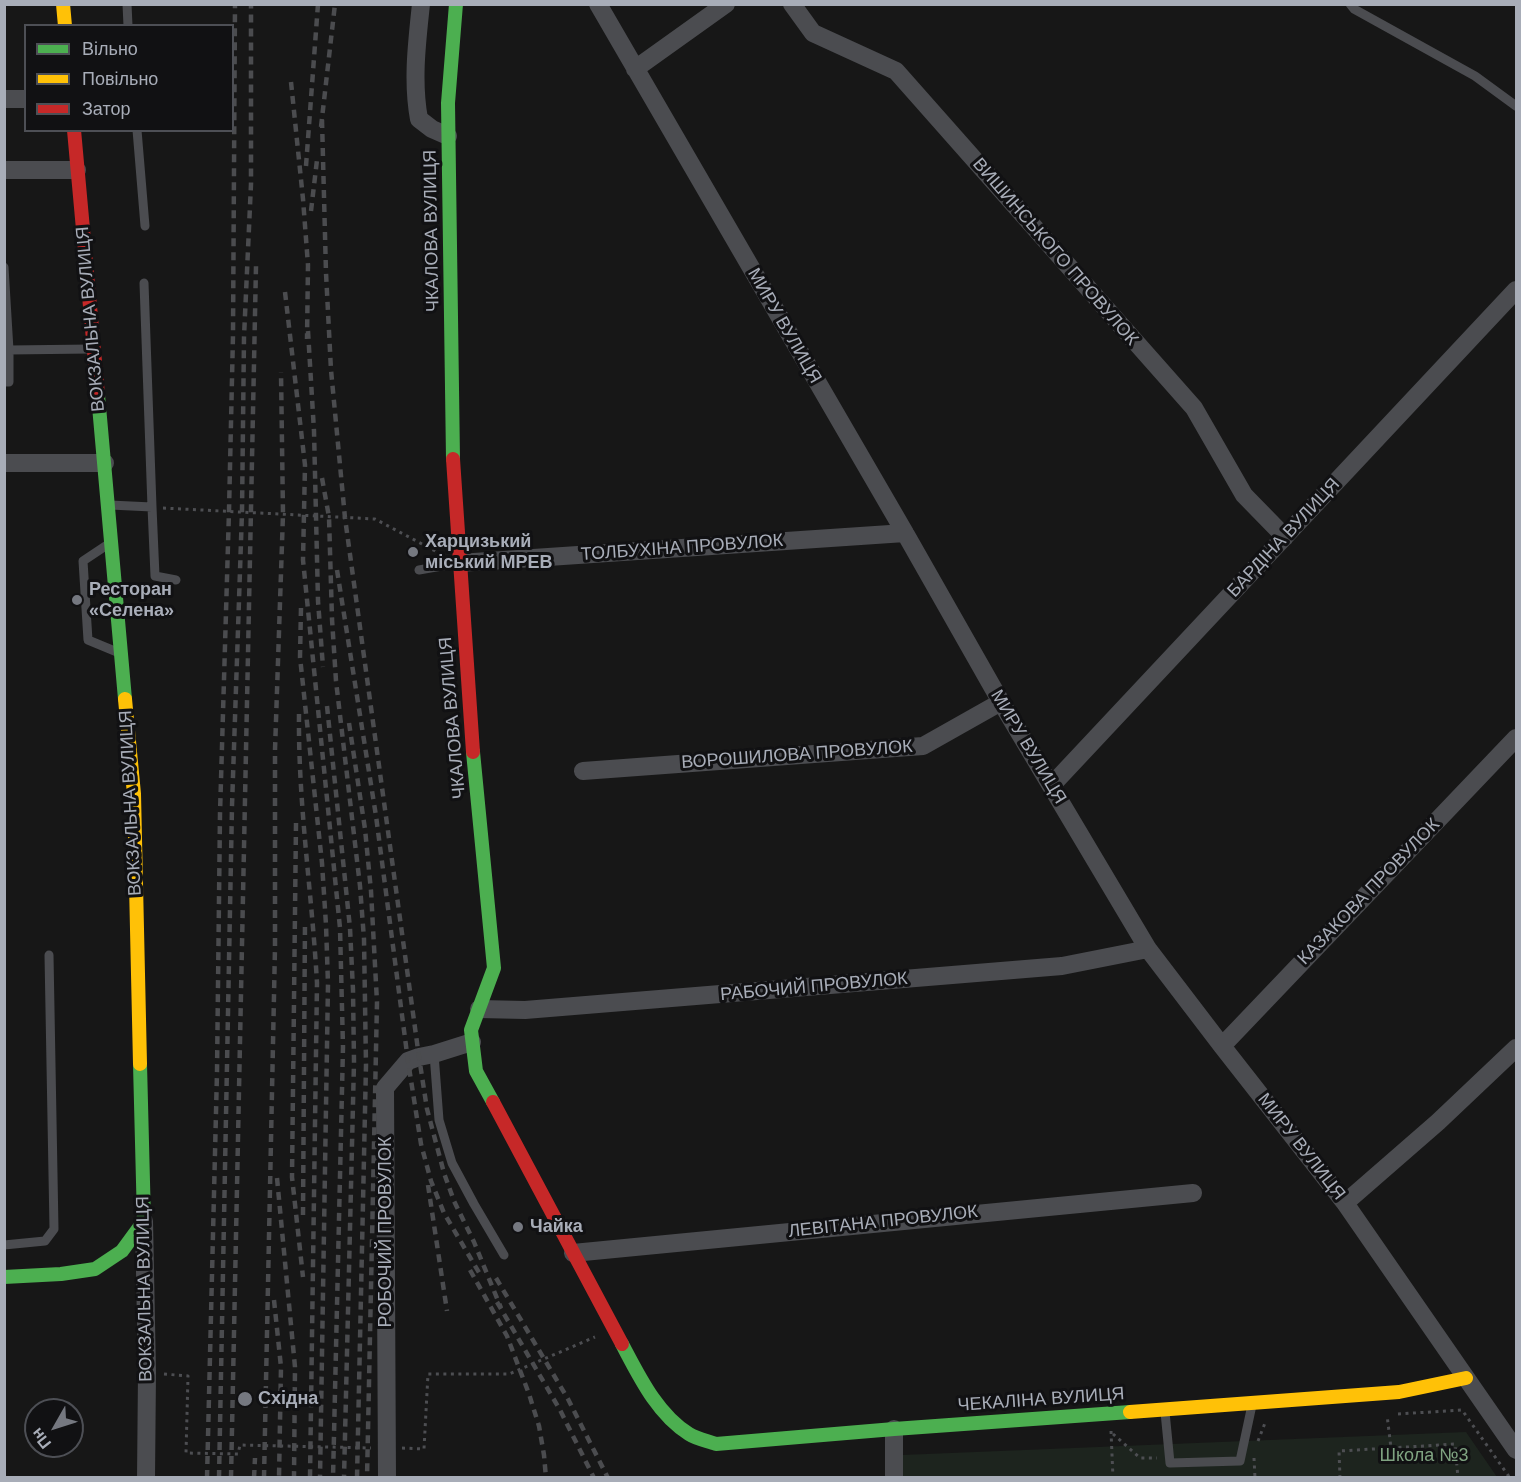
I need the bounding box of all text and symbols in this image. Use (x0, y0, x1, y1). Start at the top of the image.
legend (24, 24, 234, 132)
text: Вільно (82, 39, 138, 59)
text: Повільно (82, 69, 158, 89)
text: Затор (82, 99, 131, 119)
street label: ЧКАЛОВА ВУЛИЦЯ (420, 150, 444, 312)
street label: ВИШИНСЬКОГО ПРОВУЛОК (968, 154, 1142, 350)
street label: ВОКЗАЛЬНА ВУЛИЦЯ (72, 225, 110, 413)
street label: МИРУ ВУЛИЦЯ (742, 265, 826, 387)
street label: БАРДІНА ВУЛИЦЯ (1223, 474, 1345, 602)
street label: ТОЛБУХІНА ПРОВУЛОК (580, 530, 784, 566)
place label: Харцизький міський МРЕВ (425, 531, 553, 574)
marker: Харцизький міський МРЕВ (406, 545, 420, 559)
place label: Ресторан «Селена» (89, 579, 174, 622)
marker: Ресторан «Селена» (70, 593, 84, 607)
street label: ЧКАЛОВА ВУЛИЦЯ (435, 636, 471, 800)
street label: МИРУ ВУЛИЦЯ (985, 686, 1071, 808)
street label: ВОКЗАЛЬНА ВУЛИЦЯ (115, 710, 147, 896)
street label: ВОРОШИЛОВА ПРОВУЛОК (681, 736, 913, 774)
street label: КАЗАКОВА ПРОВУЛОК (1294, 814, 1444, 970)
street label: РАБОЧИЙ ПРОВУЛОК (719, 968, 909, 1006)
street label: МИРУ ВУЛИЦЯ (1253, 1089, 1349, 1205)
street label: РОБОЧИЙ ПРОВУЛОК (375, 1137, 397, 1327)
street label: ВОКЗАЛЬНА ВУЛИЦЯ (133, 1196, 157, 1382)
street label: ЛЕВІТАНА ПРОВУЛОК (787, 1201, 979, 1243)
place label: Чайка (530, 1216, 583, 1238)
marker: Чайка (511, 1220, 525, 1234)
street label: ЧЕКАЛІНА ВУЛИЦЯ (957, 1383, 1125, 1417)
place label: Східна (258, 1388, 318, 1410)
marker: Східна (236, 1390, 254, 1408)
north arrow (24, 1398, 84, 1458)
text: Пн (28, 1425, 54, 1452)
park label: Школа №3 (1379, 1445, 1469, 1467)

